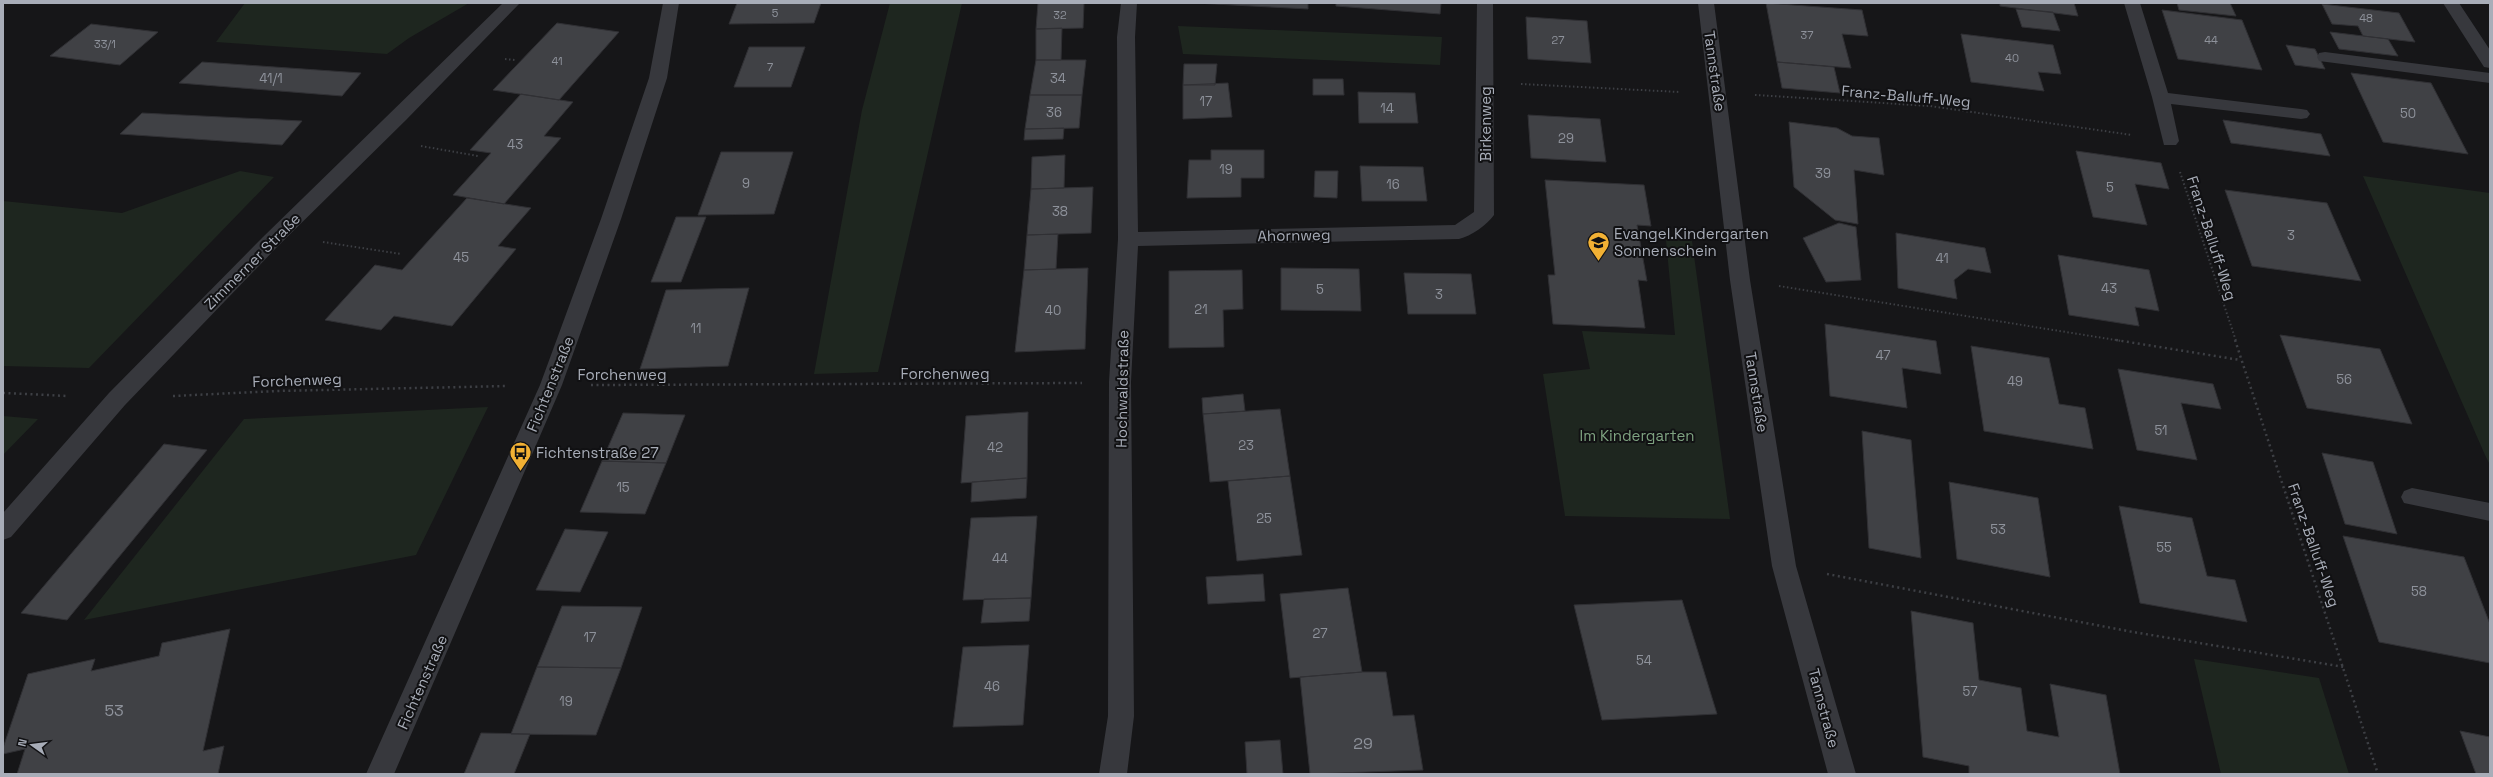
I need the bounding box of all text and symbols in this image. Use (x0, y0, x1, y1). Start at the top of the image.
house number: 5 (772, 6, 779, 20)
house number: 32 (1053, 8, 1067, 22)
house number: 48 (2359, 11, 2373, 25)
house number: 37 (1801, 28, 1813, 42)
street label: Tannstraße (1700, 29, 1730, 113)
house number: 27 (1552, 33, 1564, 47)
house number: 44 (2204, 33, 2218, 47)
house number: 33/1 (94, 37, 116, 51)
house number: 40 (2005, 51, 2019, 65)
house number: 41 (551, 54, 563, 68)
house number: 7 (767, 60, 773, 74)
house number: 41/1 (259, 70, 283, 87)
house number: 34 (1050, 70, 1066, 87)
street label: Franz-Balluff-Weg (1841, 81, 1971, 111)
street label: Birkenweg (1476, 86, 1495, 162)
house number: 17 (1200, 93, 1212, 110)
house number: 14 (1380, 100, 1394, 117)
house number: 36 (1046, 104, 1062, 121)
house number: 50 (2400, 105, 2416, 122)
house number: 29 (1558, 130, 1574, 147)
house number: 43 (507, 136, 523, 153)
house number: 19 (1219, 161, 1233, 178)
house number: 39 (1815, 165, 1831, 182)
street label: Franz-Balluff-Weg (2183, 173, 2241, 303)
house number: 9 (742, 175, 750, 192)
house number: 16 (1386, 176, 1400, 193)
house number: 5 (2106, 179, 2114, 196)
house number: 38 (1052, 203, 1068, 220)
street label: Zimmerner Straße (200, 209, 304, 313)
place label: Evangel.Kindergarten Sonnenschein (1614, 224, 1769, 260)
street label: Ahornweg (1257, 225, 1331, 245)
house number: 3 (2287, 227, 2295, 244)
school or university icon: Evangel.Kindergarten Sonnenschein (1585, 229, 1611, 262)
house number: 45 (453, 249, 469, 266)
house number: 41 (1935, 250, 1949, 267)
house number: 43 (2101, 280, 2117, 297)
house number: 5 (1316, 281, 1324, 298)
house number: 3 (1435, 286, 1443, 303)
house number: 21 (1194, 301, 1208, 318)
house number: 40 (1045, 302, 1061, 319)
house number: 11 (691, 320, 701, 337)
street label: Hochwaldstraße (1111, 330, 1133, 448)
street label: Fichtenstraße (522, 333, 578, 435)
house number: 47 (1875, 347, 1891, 364)
street label: Tannstraße (1741, 350, 1773, 434)
street label: Forchenweg (900, 364, 990, 383)
street label: Forchenweg (577, 365, 667, 384)
street label: Forchenweg (252, 369, 342, 391)
house number: 56 (2336, 371, 2352, 388)
house number: 49 (2007, 373, 2023, 390)
house number: 51 (2154, 422, 2168, 439)
park label: Im Kindergarten (1580, 426, 1694, 445)
house number: 23 (1238, 437, 1254, 454)
bus stop icon: Fichtenstraße 27 (507, 439, 533, 472)
house number: 42 (987, 439, 1003, 456)
place label: Fichtenstraße 27 (536, 443, 659, 462)
house number: 15 (616, 479, 630, 496)
street label: Franz-Balluff-Weg (2284, 481, 2344, 609)
house number: 25 (1256, 510, 1272, 527)
house number: 53 (1990, 521, 2006, 538)
house number: 55 (2156, 539, 2172, 556)
house number: 44 (992, 550, 1008, 567)
house number: 58 (2411, 583, 2427, 600)
house number: 27 (1312, 625, 1328, 642)
house number: 17 (584, 629, 596, 646)
street label: Fichtenstraße (393, 632, 451, 732)
house number: 54 (1636, 652, 1652, 669)
street label: Tannstraße (1804, 666, 1844, 750)
house number: 46 (984, 678, 1000, 695)
house number: 57 (1963, 683, 1977, 700)
house number: 19 (559, 693, 573, 710)
house number: 53 (104, 700, 124, 721)
north arrow (12, 725, 52, 765)
house number: 29 (1353, 733, 1373, 754)
text: N (15, 737, 30, 748)

